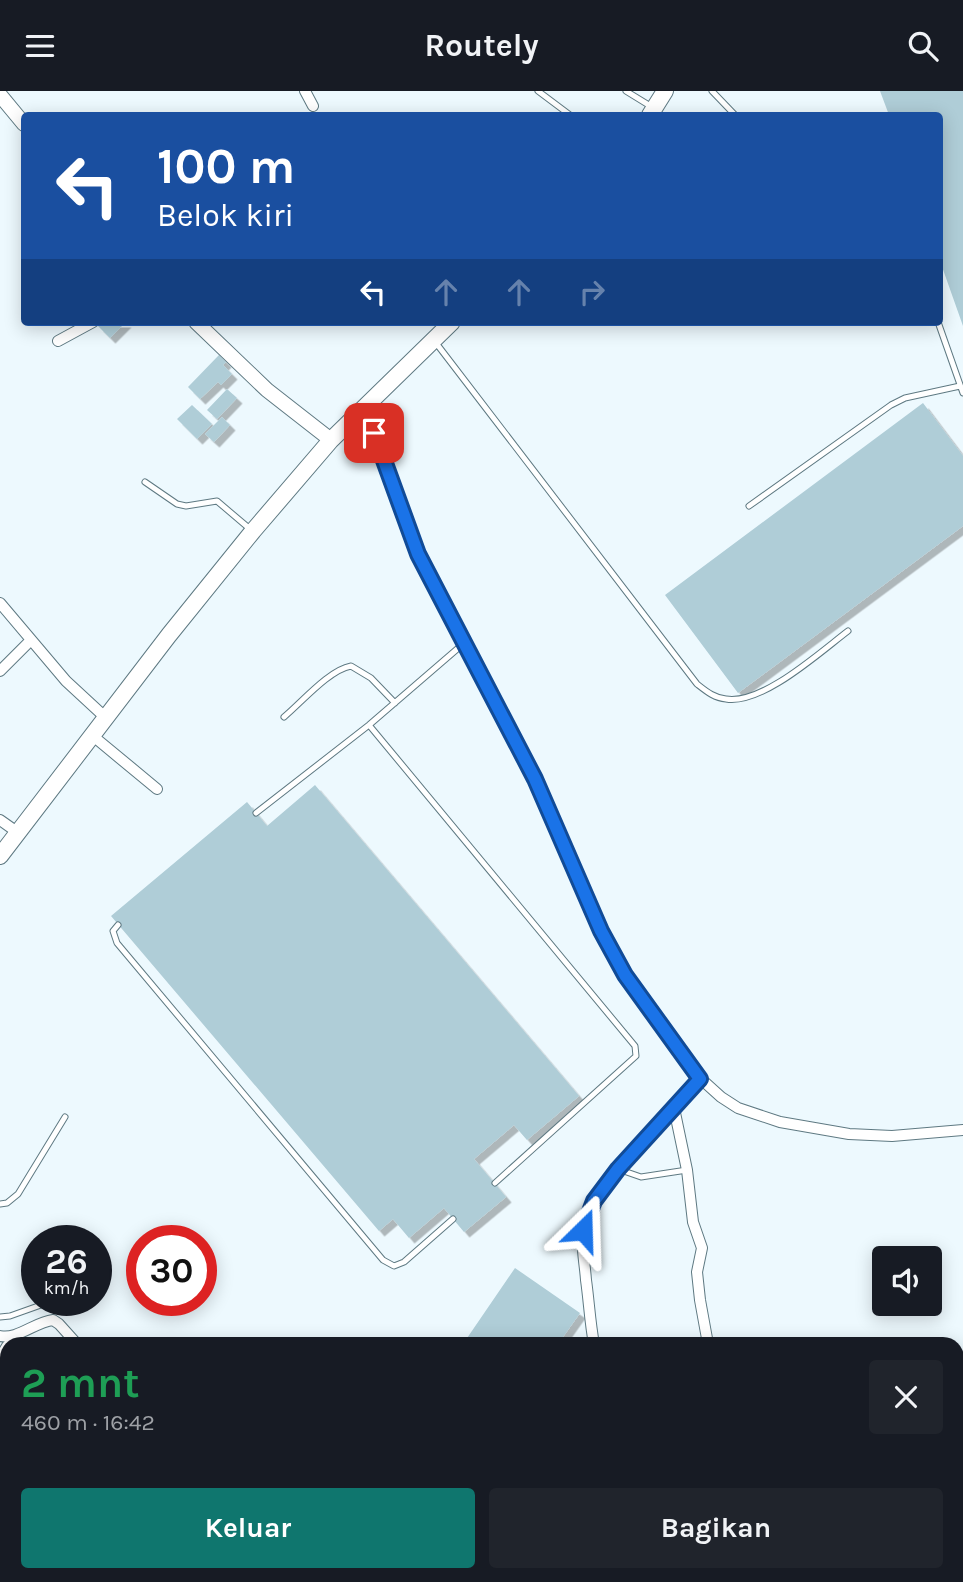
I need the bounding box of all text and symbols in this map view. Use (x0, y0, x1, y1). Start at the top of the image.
icon: menu (21, 27, 59, 65)
text: Routely (424, 27, 539, 64)
icon: search (904, 27, 942, 65)
text: 100 m (157, 138, 295, 195)
icon: left (42, 140, 133, 231)
text: Belok kiri (157, 197, 294, 234)
icon: left (354, 273, 392, 311)
icon: ahead (427, 273, 465, 311)
icon: ahead (500, 273, 538, 311)
icon: right (573, 273, 611, 311)
pin (344, 403, 404, 463)
icon: arrive (355, 414, 393, 452)
position arrow (546, 1193, 620, 1267)
speed limit sign: 30 (126, 1225, 217, 1316)
text: 26 (45, 1241, 88, 1282)
map controls (872, 1246, 942, 1316)
button: sound (872, 1246, 942, 1316)
text: km/h (44, 1277, 89, 1299)
text: 2 mnt (21, 1358, 140, 1408)
button: close (869, 1360, 943, 1434)
text: 460 m · 16:42 (21, 1409, 155, 1436)
button: Keluar (21, 1488, 475, 1568)
button: Bagikan (489, 1488, 943, 1568)

